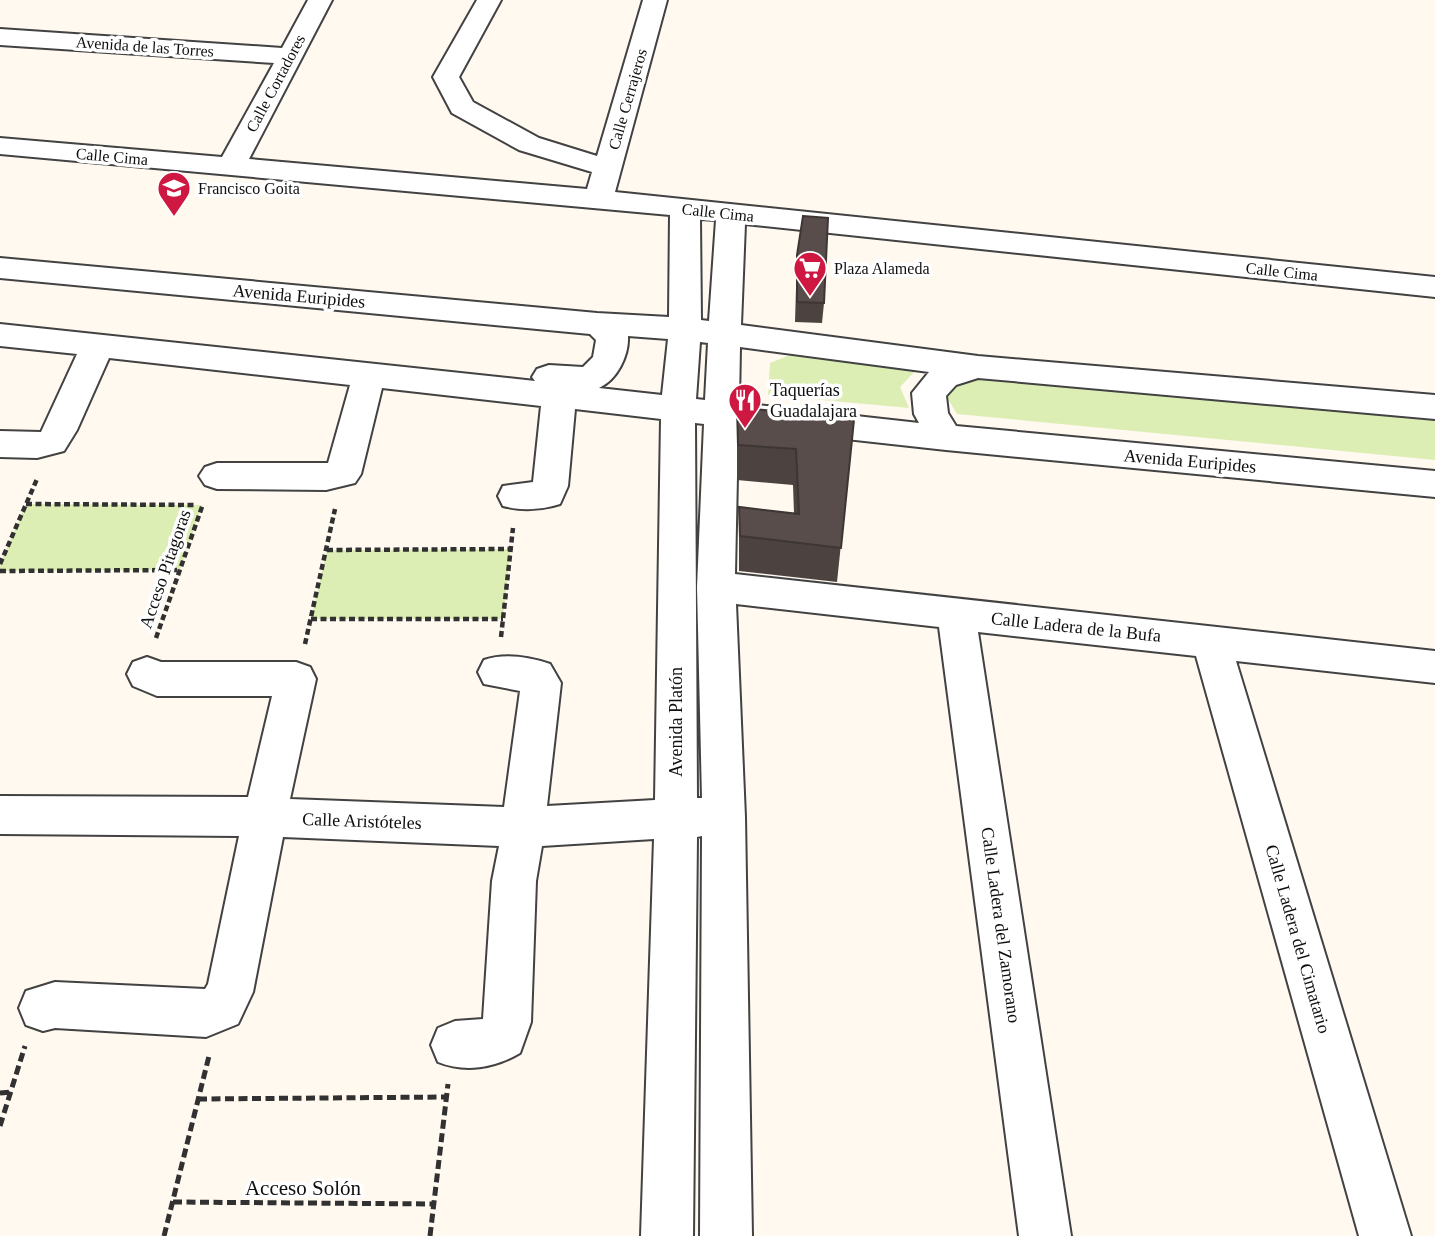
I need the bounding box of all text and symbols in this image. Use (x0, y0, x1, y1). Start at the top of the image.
street label: Calle Cortadores (243, 32, 308, 135)
street label: Avenida de las Torres (75, 33, 215, 60)
street label: Calle Cerrajeros (605, 47, 651, 152)
street label: Calle Cima (75, 145, 149, 168)
school or university icon: Francisco Goita (155, 169, 193, 218)
place label: Francisco Goita (198, 180, 300, 197)
street label: Calle Cima (681, 200, 755, 225)
supermarket icon: Plaza Alameda (791, 249, 829, 298)
street label: Calle Cima (1245, 259, 1319, 284)
place label: Plaza Alameda (834, 260, 930, 277)
street label: Avenida Euripides (232, 280, 366, 312)
place label: Taquerías Guadalajara (770, 380, 857, 421)
restaurant icon: Taquerías Guadalajara (726, 381, 764, 430)
street label: Avenida Euripides (1123, 445, 1257, 477)
street label: Acceso Pitagoras (135, 507, 195, 631)
street label: Calle Ladera de la Bufa (990, 608, 1162, 646)
street label: Avenida Platón (666, 667, 686, 777)
street label: Calle Aristóteles (302, 809, 422, 833)
street label: Calle Ladera del Zamorano (977, 826, 1025, 1024)
street label: Calle Ladera del Cimatario (1261, 842, 1335, 1036)
street label: Acceso Solón (245, 1176, 362, 1200)

